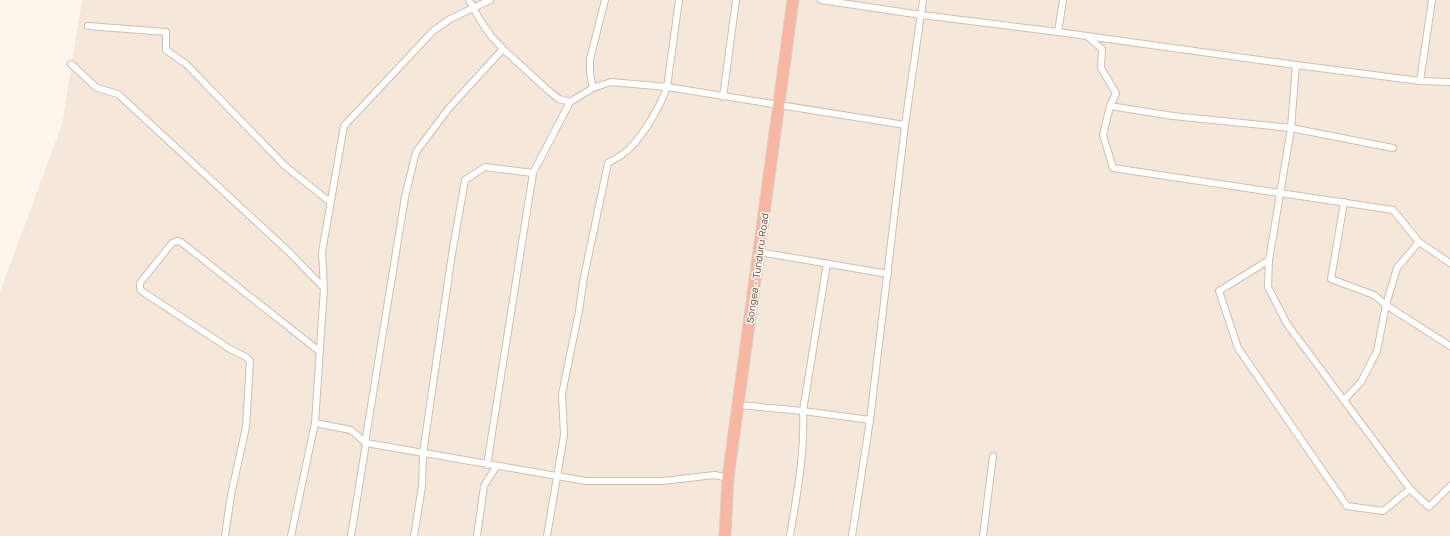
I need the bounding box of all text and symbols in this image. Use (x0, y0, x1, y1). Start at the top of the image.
street label: Songea - Tunduru Road (743, 212, 771, 324)

